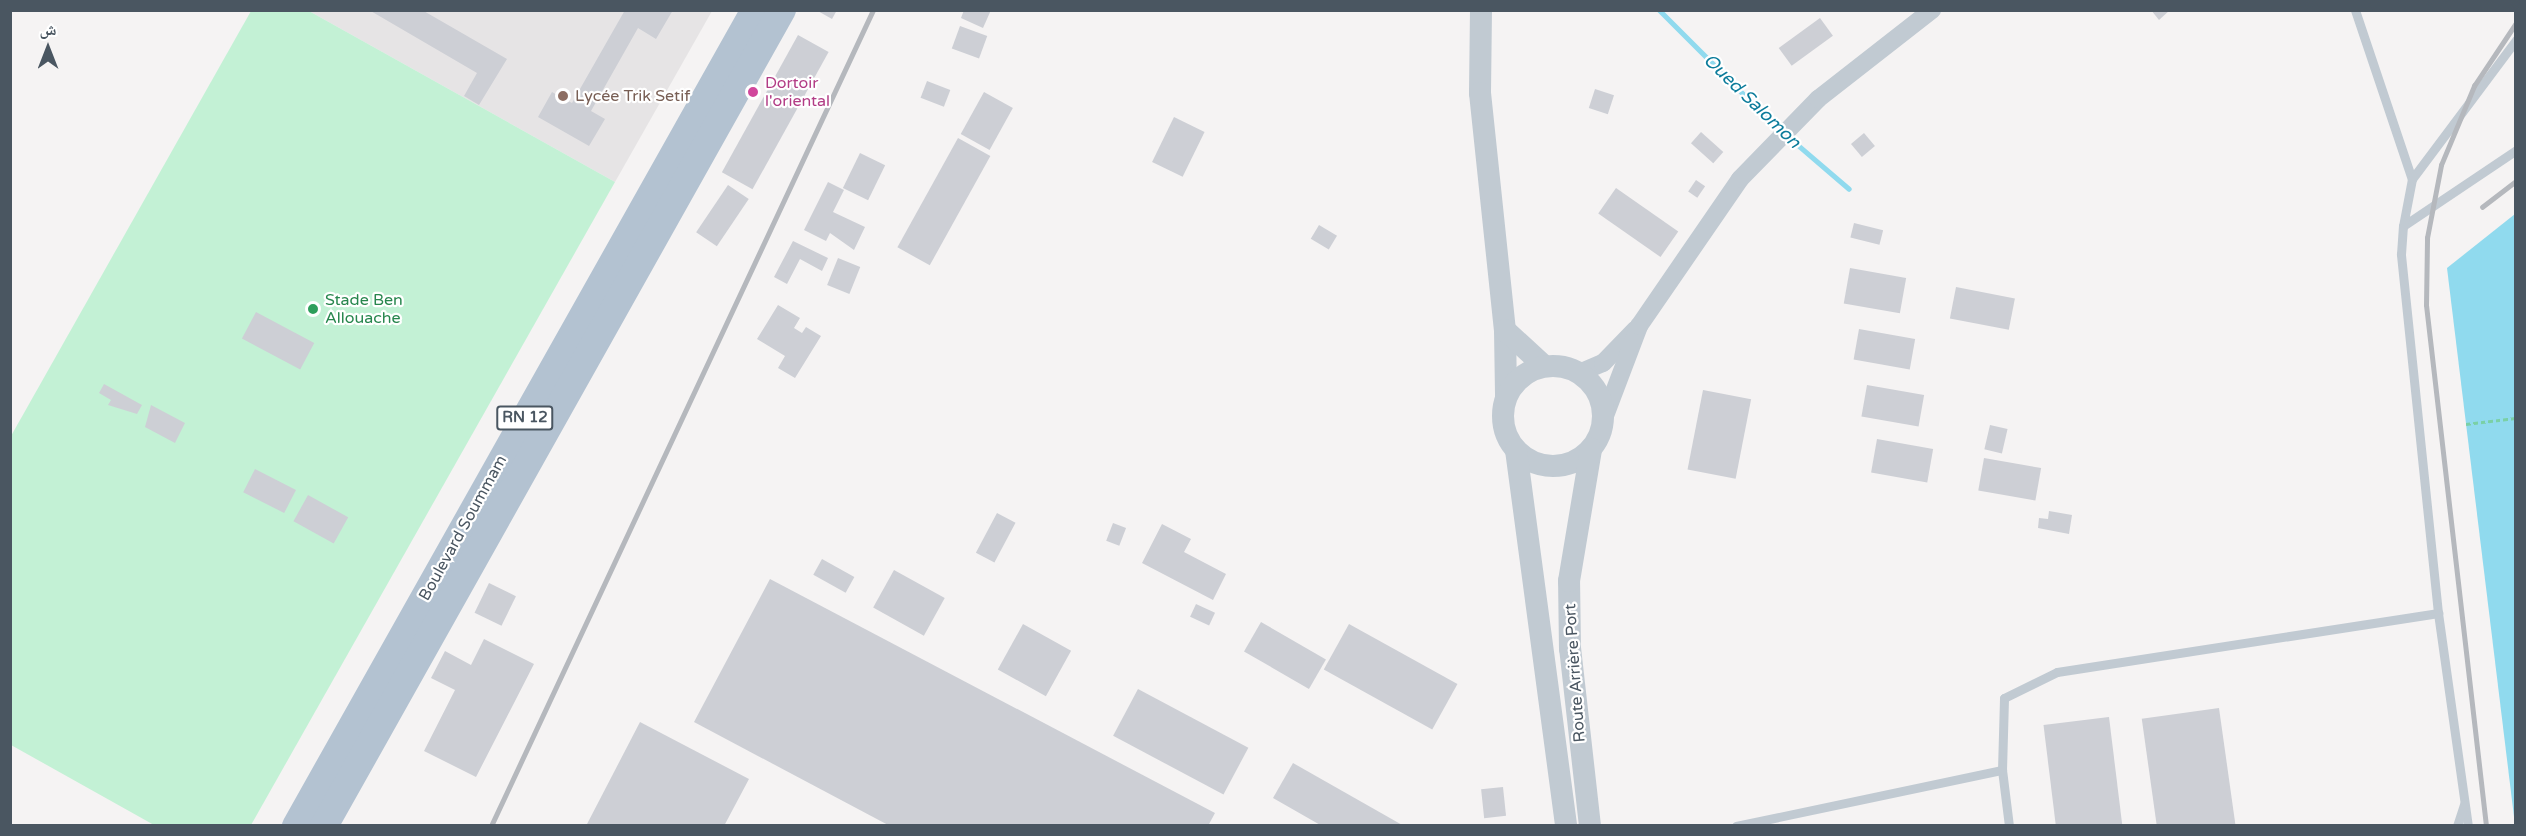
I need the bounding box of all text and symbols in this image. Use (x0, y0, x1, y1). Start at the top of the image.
north arrow (18, 18, 78, 78)
text: ش (40, 20, 56, 40)
water label: Oued Salomon (1699, 49, 1805, 153)
place label: Dortoir l'oriental (765, 73, 830, 111)
marker: Dortoir l'oriental (746, 85, 760, 99)
place label: Lycée Trik Setif (575, 86, 690, 106)
marker: Lycée Trik Setif (556, 89, 570, 103)
place label: Stade Ben Allouache (325, 290, 403, 328)
marker: Stade Ben Allouache (306, 302, 320, 316)
road number: RN 12 (495, 406, 555, 430)
street label: Boulevard Soummam (415, 452, 511, 604)
street label: Route Arrière Port (1561, 603, 1589, 743)

